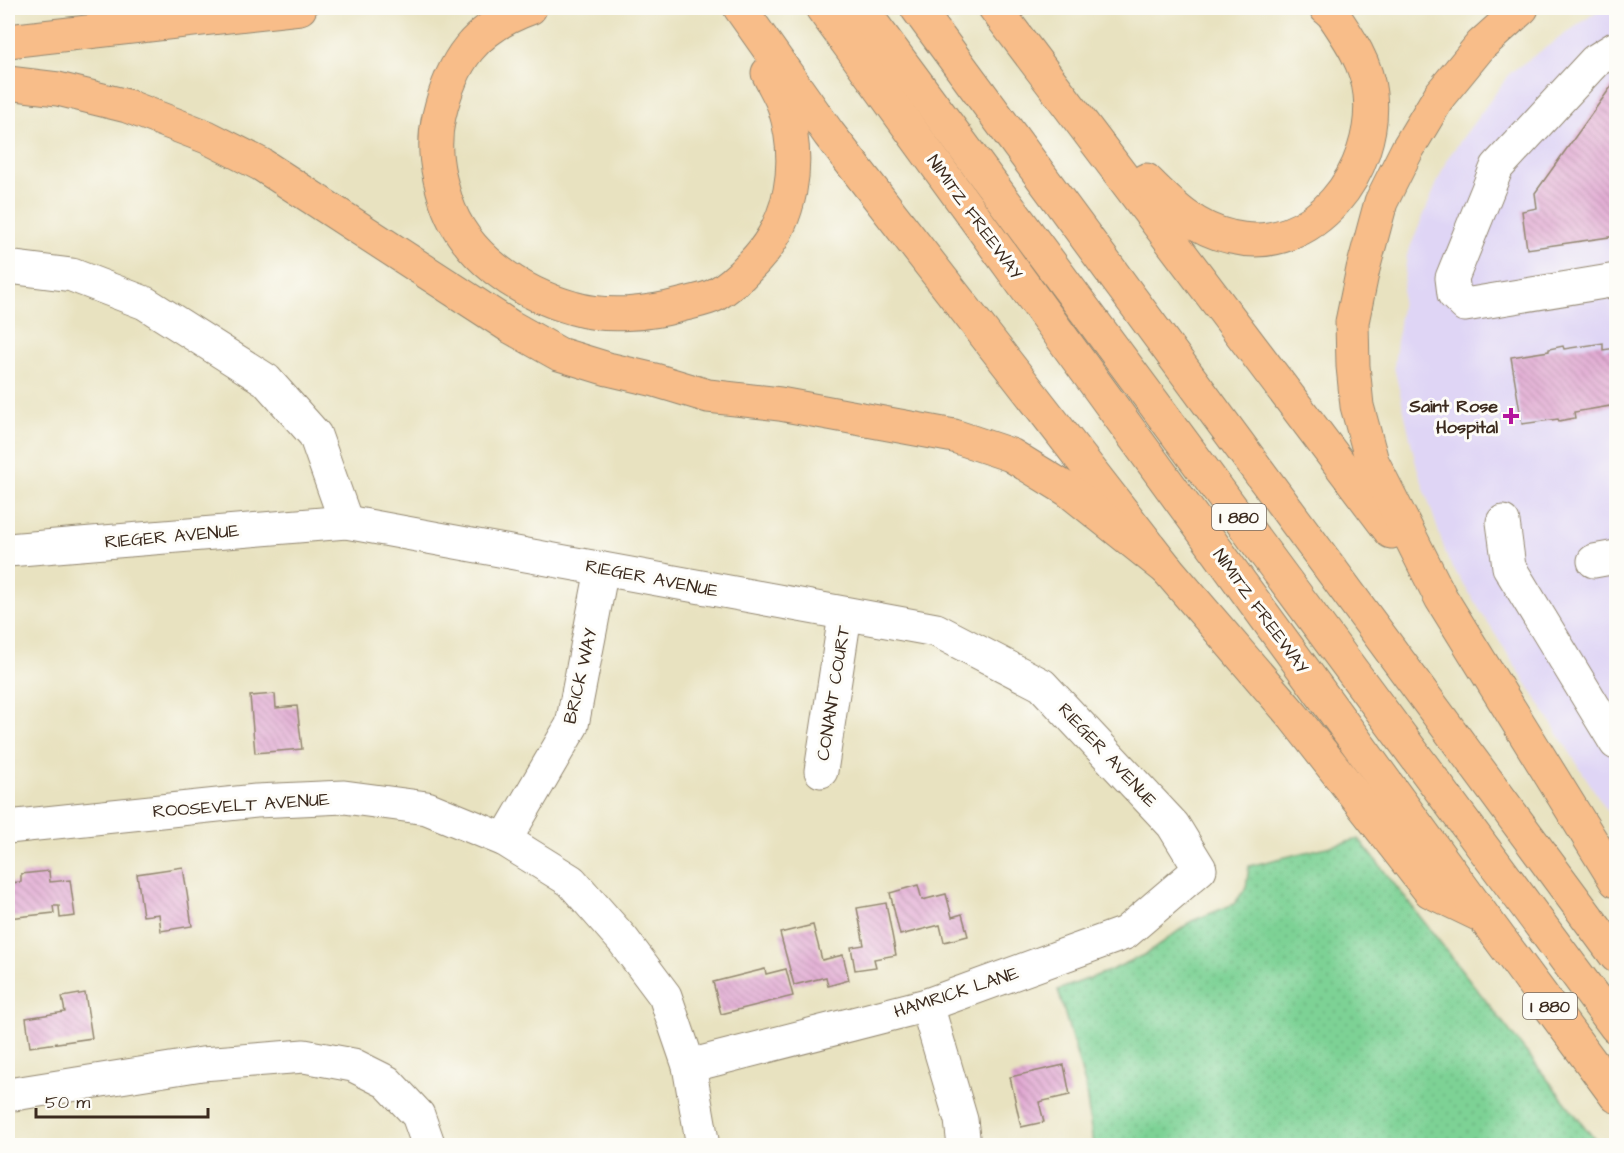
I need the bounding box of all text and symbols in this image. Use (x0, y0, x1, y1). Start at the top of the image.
street label: NIMITZ FREEWAY (921, 150, 1029, 285)
place label: Saint Rose Hospital (1408, 394, 1498, 440)
marker: Saint Rose Hospital (1502, 407, 1520, 425)
road number: I 880 (1212, 504, 1266, 530)
street label: RIEGER AVENUE (104, 518, 241, 555)
street label: NIMITZ FREEWAY (1207, 544, 1315, 679)
street label: RIEGER AVENUE (583, 553, 721, 604)
street label: CONANT COURT (810, 623, 857, 762)
street label: BRICK WAY (557, 626, 604, 726)
street label: RIEGER AVENUE (1052, 697, 1163, 813)
street label: ROOSEVELT AVENUE (152, 787, 331, 824)
street label: HAMRICK LANE (891, 960, 1022, 1024)
road number: I 880 (1523, 993, 1577, 1019)
scale bar (36, 1081, 208, 1119)
text: 50 m (45, 1090, 90, 1115)

